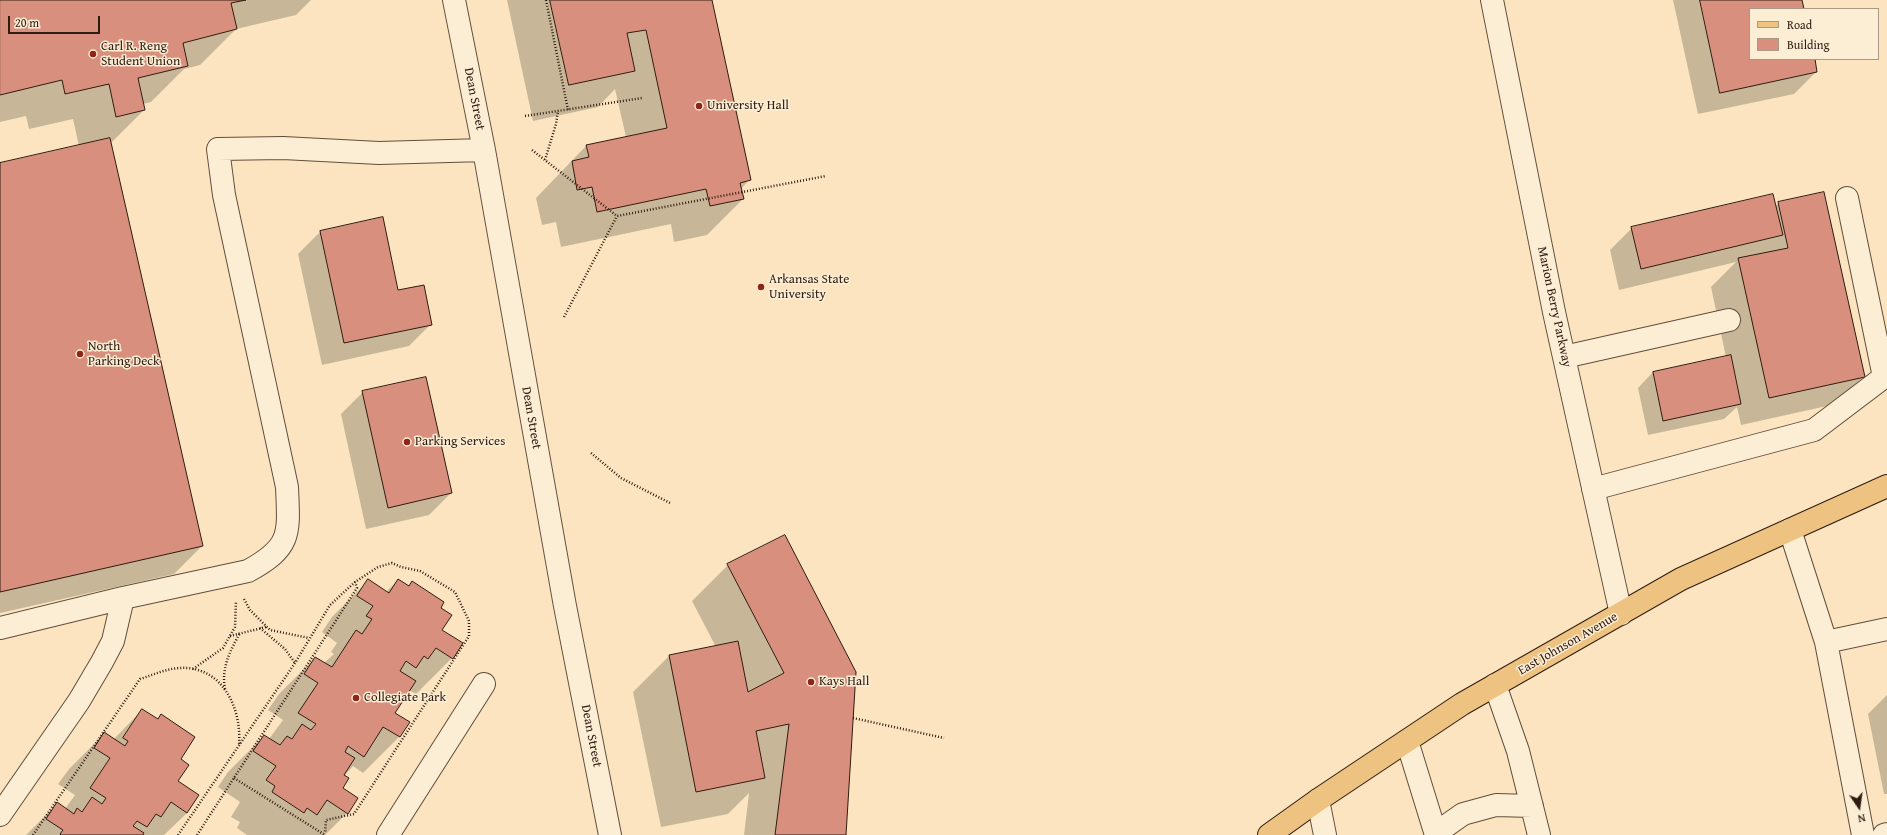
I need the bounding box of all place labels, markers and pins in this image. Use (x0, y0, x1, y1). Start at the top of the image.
place label: Carl R. Reng Student Union (101, 39, 180, 70)
marker: Carl R. Reng Student Union (88, 49, 98, 59)
place label: University Hall (707, 98, 789, 114)
marker: University Hall (694, 101, 704, 111)
place label: Arkansas State University (769, 272, 849, 303)
marker: Arkansas State University (756, 282, 766, 292)
place label: North Parking Deck (88, 339, 160, 370)
marker: North Parking Deck (75, 349, 85, 359)
place label: Parking Services (415, 434, 505, 450)
marker: Parking Services (402, 437, 412, 447)
place label: Kays Hall (819, 674, 869, 690)
marker: Kays Hall (806, 677, 816, 687)
place label: Collegiate Park (364, 690, 446, 706)
marker: Collegiate Park (351, 693, 361, 703)

